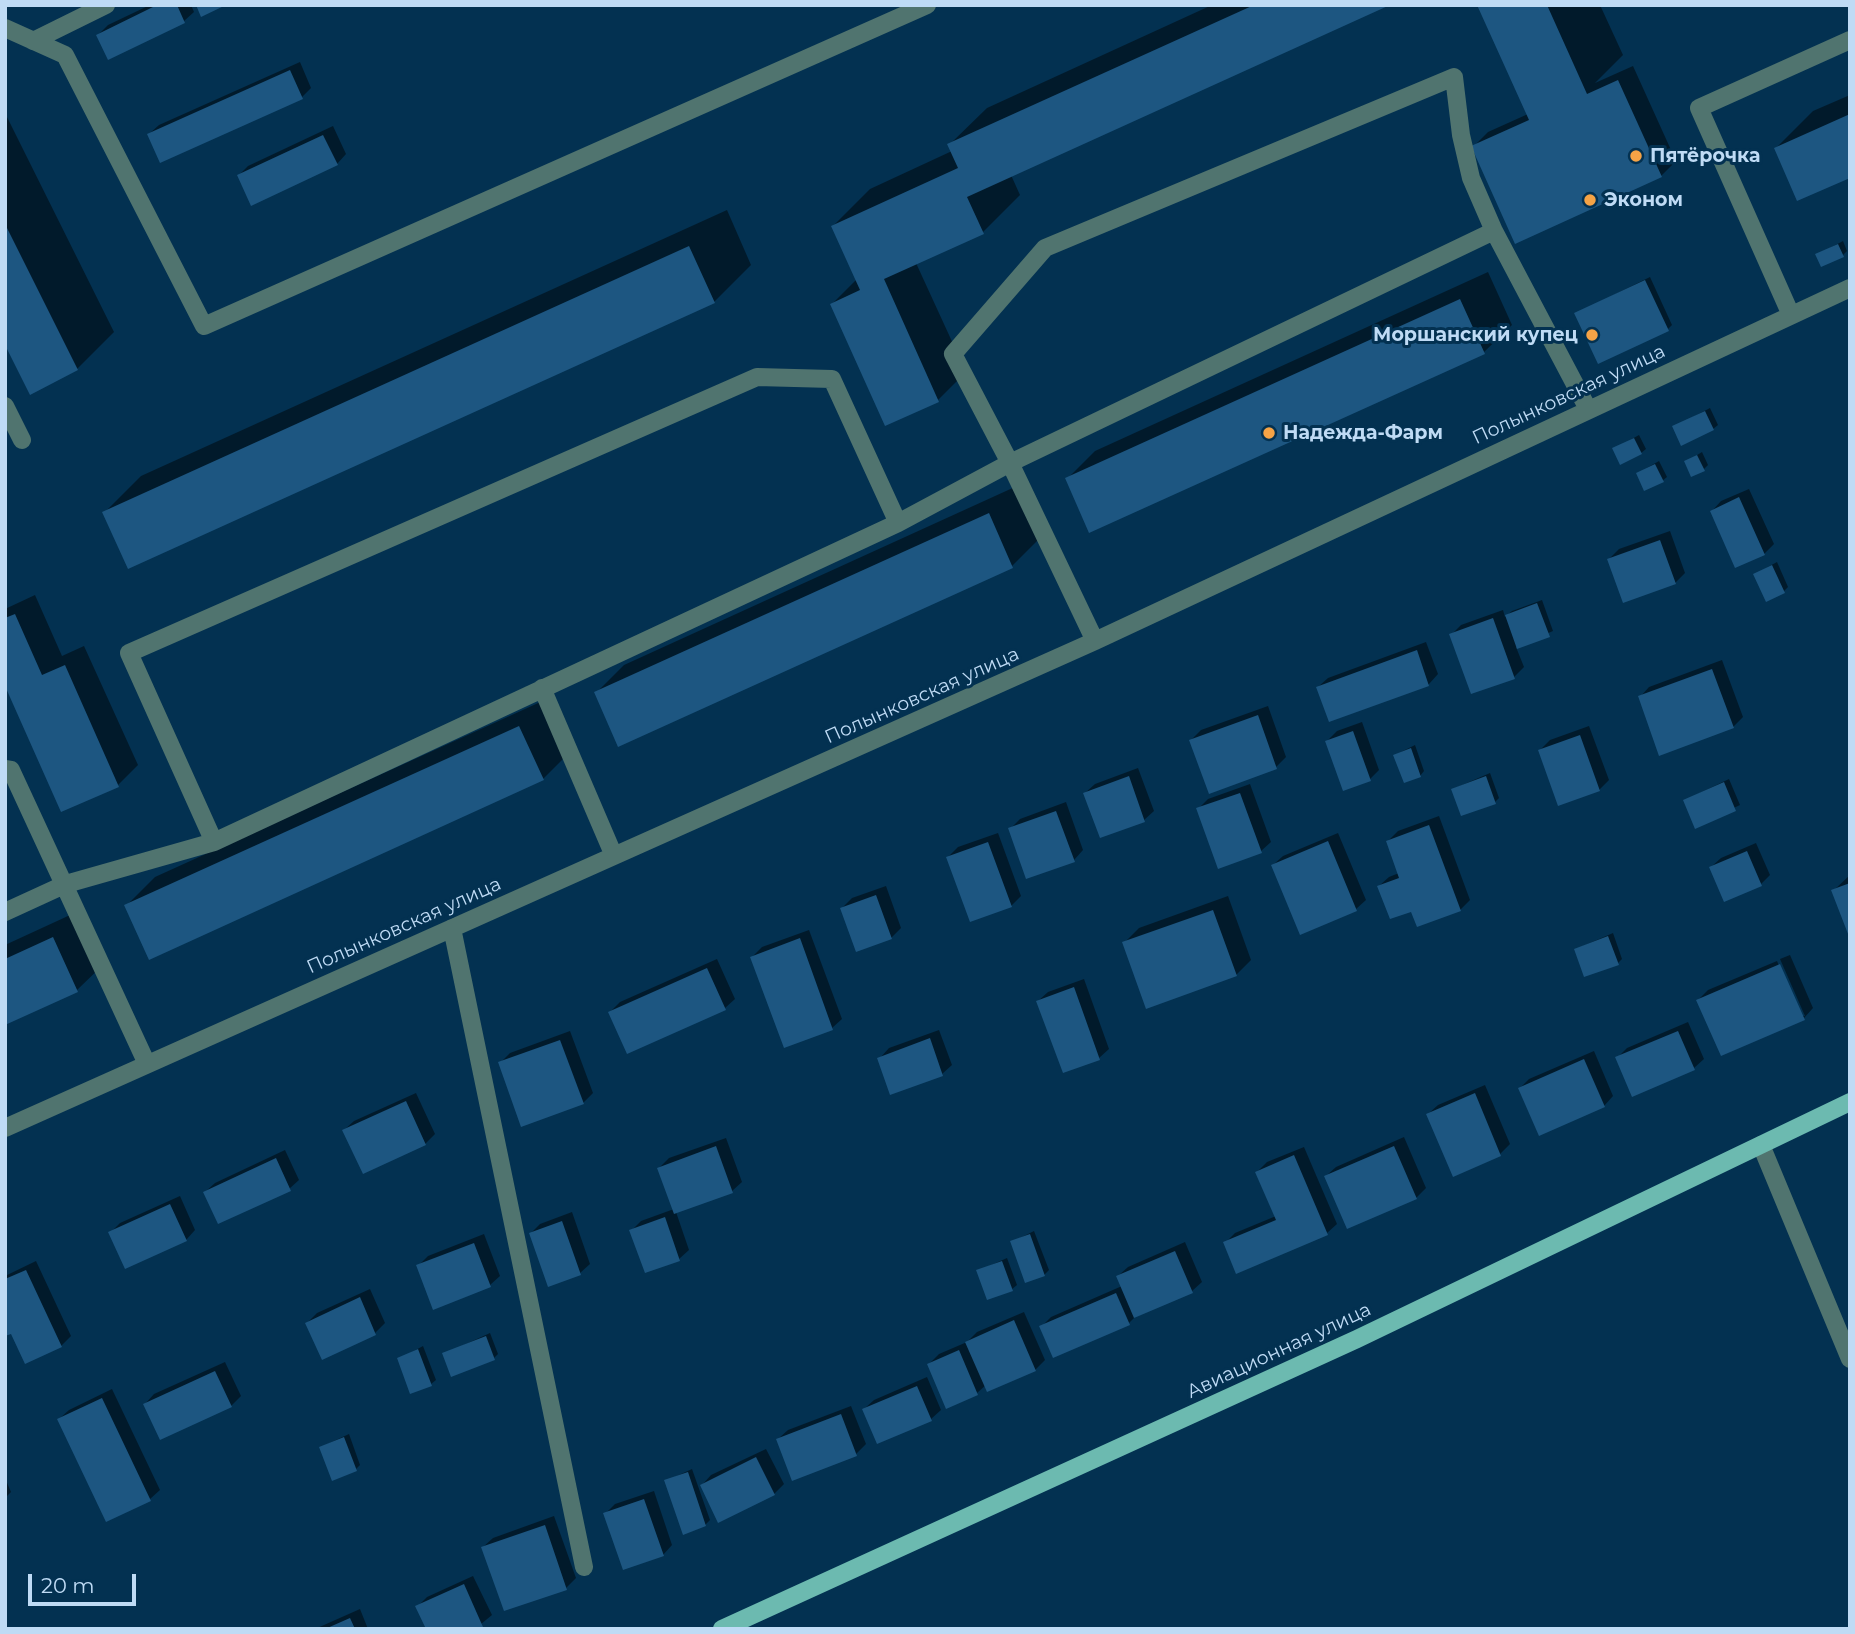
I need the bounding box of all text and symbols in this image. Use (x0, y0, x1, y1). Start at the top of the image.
place label: Пятёрочка (1650, 145, 1760, 167)
marker: Пятёрочка (1628, 148, 1644, 164)
place label: Эконом (1604, 189, 1683, 211)
marker: Эконом (1582, 192, 1598, 208)
place label: Моршанский купец (1373, 324, 1578, 346)
marker: Моршанский купец (1584, 327, 1600, 343)
street label: Полынковская улица (1469, 340, 1669, 450)
place label: Надежда-Фарм (1283, 422, 1443, 444)
marker: Надежда-Фарм (1261, 425, 1277, 441)
street label: Полынковская улица (821, 643, 1023, 749)
street label: Полынковская улица (303, 873, 505, 979)
street label: Авиационная улица (1183, 1298, 1375, 1404)
scale bar (32, 1560, 140, 1604)
text: 20 m (41, 1573, 95, 1598)

